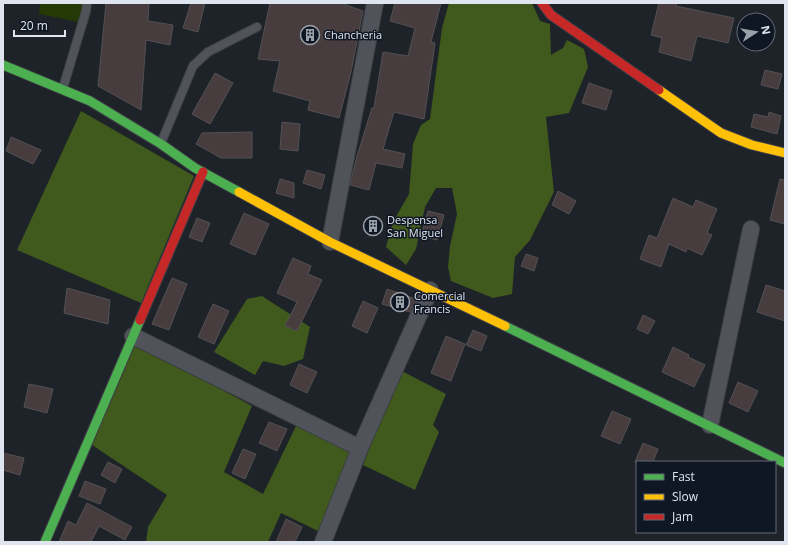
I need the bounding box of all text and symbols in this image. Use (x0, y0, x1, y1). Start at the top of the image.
scale bar (14, 12, 65, 38)
north arrow (736, 12, 776, 52)
text: 20 m (20, 17, 48, 34)
building icon: Chancheria (299, 24, 321, 46)
text: N (758, 24, 775, 36)
place label: Chancheria (324, 27, 382, 42)
place label: Despensa San Miguel (387, 212, 443, 240)
building icon: Despensa San Miguel (362, 215, 384, 237)
place label: Comercial Francis (414, 288, 465, 316)
building icon: Comercial Francis (389, 291, 411, 313)
legend (636, 461, 776, 533)
text: Fast (672, 468, 695, 485)
text: Slow (672, 488, 699, 505)
text: Jam (671, 508, 693, 525)

